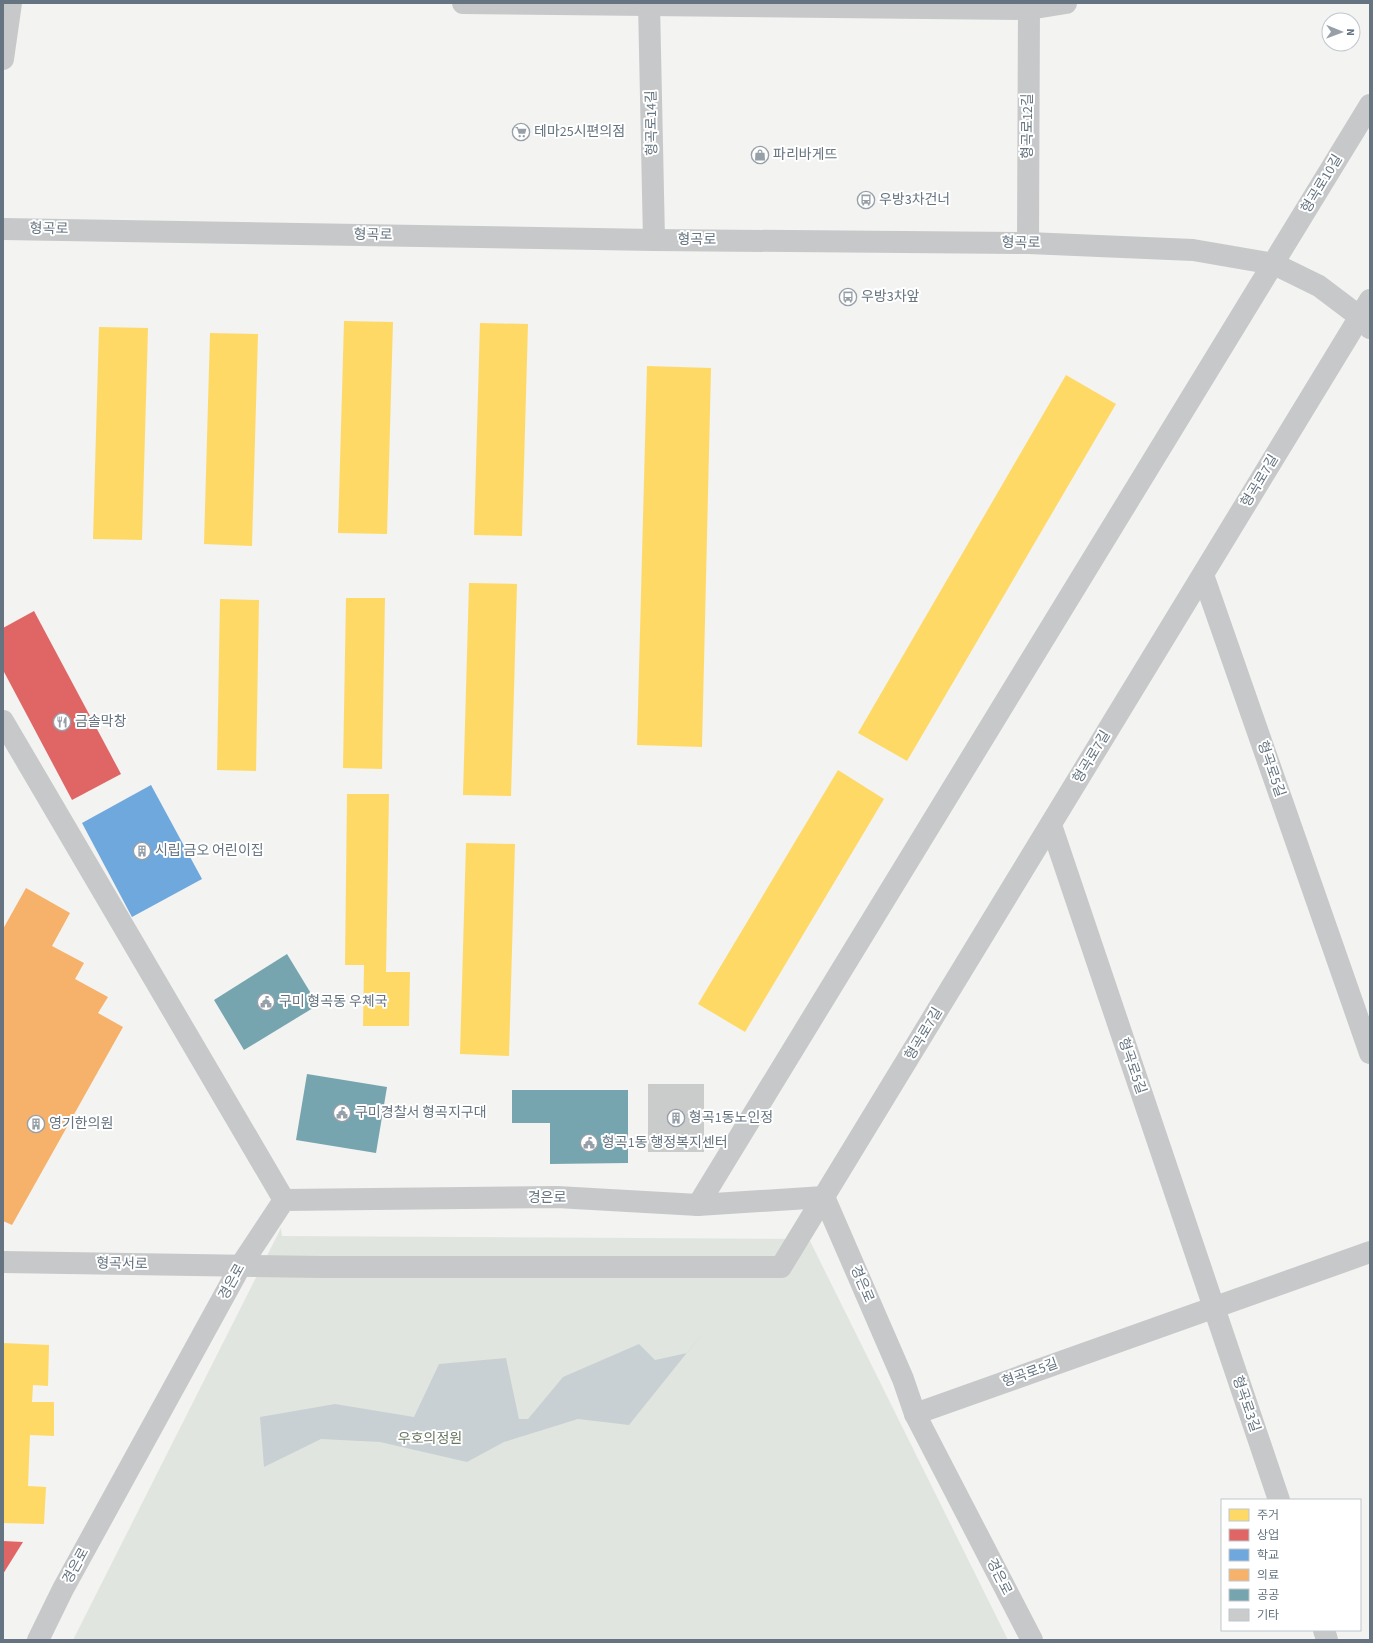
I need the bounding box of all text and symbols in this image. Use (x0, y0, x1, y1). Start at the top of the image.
north arrow (1321, 12, 1361, 52)
text: N (1343, 28, 1358, 36)
street label: 형곡로14길 (641, 90, 663, 156)
street label: 형곡로12길 (1018, 93, 1038, 159)
supermarket icon: 테마25시편의점 (511, 122, 531, 142)
place label: 테마25시편의점 (534, 122, 625, 142)
shop icon: 파리바게뜨 (750, 145, 770, 165)
place label: 파리바게뜨 (773, 145, 838, 165)
street label: 형곡로10길 (1297, 151, 1347, 217)
bus stop icon: 우방3차건너 (856, 190, 876, 210)
place label: 우방3차건너 (879, 190, 950, 210)
street label: 형곡로 (30, 219, 69, 239)
street label: 형곡로 (354, 225, 393, 245)
street label: 형곡로 (678, 230, 716, 250)
street label: 형곡로 (1002, 233, 1041, 253)
bus stop icon: 우방3차앞 (838, 287, 858, 307)
place label: 우방3차앞 (861, 287, 920, 307)
street label: 형곡로7길 (1236, 451, 1284, 511)
restaurant icon: 금솔막창 (52, 712, 72, 732)
place label: 금솔막창 (75, 712, 127, 732)
street label: 형곡로7길 (1068, 727, 1116, 787)
street label: 형곡로5길 (1252, 738, 1290, 800)
building icon: 시립 금오 어린이집 (132, 841, 152, 861)
place label: 시립 금오 어린이집 (155, 841, 264, 861)
public building icon: 구미 형곡동 우체국 (256, 992, 276, 1012)
place label: 구미 형곡동 우체국 (279, 992, 388, 1012)
street label: 형곡로7길 (900, 1004, 948, 1064)
street label: 형곡로5길 (1113, 1035, 1151, 1097)
public building icon: 구미경찰서 형곡지구대 (332, 1103, 352, 1123)
place label: 구미경찰서 형곡지구대 (355, 1103, 487, 1123)
building icon: 형곡1동노인정 (666, 1108, 686, 1128)
place label: 형곡1동노인정 (689, 1108, 773, 1128)
building icon: 영기한의원 (26, 1114, 46, 1134)
place label: 영기한의원 (49, 1114, 113, 1134)
public building icon: 형곡1동 행정복지센터 (579, 1133, 599, 1153)
place label: 형곡1동 행정복지센터 (602, 1133, 728, 1153)
street label: 경은로 (528, 1188, 566, 1208)
street label: 형곡서로 (96, 1254, 148, 1274)
street label: 경은로 (214, 1260, 250, 1304)
street label: 경은로 (845, 1262, 879, 1306)
street label: 형곡로5길 (999, 1354, 1061, 1392)
street label: 형곡로3길 (1227, 1373, 1265, 1435)
park label: 우호의정원 (398, 1429, 462, 1449)
legend (1221, 1499, 1361, 1631)
text: 주거 (1257, 1507, 1279, 1524)
text: 상업 (1257, 1527, 1279, 1544)
street label: 경은로 (58, 1544, 94, 1588)
text: 학교 (1257, 1547, 1279, 1564)
street label: 경은로 (981, 1555, 1017, 1599)
text: 의료 (1257, 1567, 1279, 1584)
text: 공공 (1257, 1587, 1279, 1604)
text: 기타 (1257, 1607, 1279, 1624)

